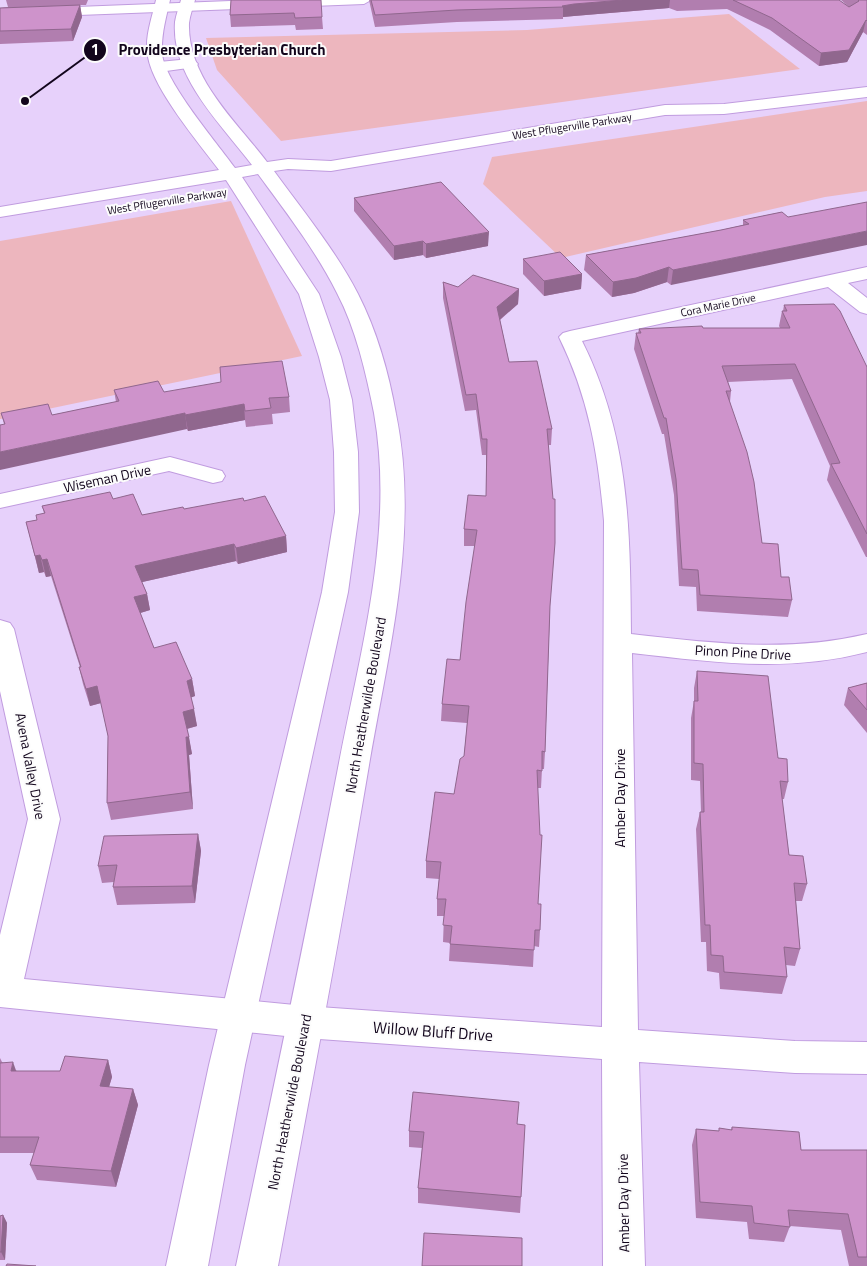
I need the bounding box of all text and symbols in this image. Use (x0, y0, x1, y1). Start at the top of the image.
callout: Providence Presbyterian Church (83, 35, 335, 65)
text: 1 (91, 38, 99, 61)
text: Providence Presbyterian Church (118, 38, 326, 61)
street label: West Pflugerville Parkway (511, 109, 634, 143)
street label: West Pflugerville Parkway (106, 184, 229, 218)
street label: Cora Marie Drive (679, 289, 757, 321)
street label: Wiseman Drive (61, 458, 153, 498)
street label: North Heatherwilde Boulevard (339, 615, 391, 795)
street label: Pinon Pine Drive (694, 639, 792, 665)
street label: Avena Valley Drive (10, 711, 52, 821)
street label: Amber Day Drive (609, 749, 630, 847)
street label: North Heatherwilde Boulevard (262, 1012, 316, 1192)
street label: Willow Bluff Drive (372, 1015, 494, 1047)
street label: Amber Day Drive (612, 1153, 634, 1253)

